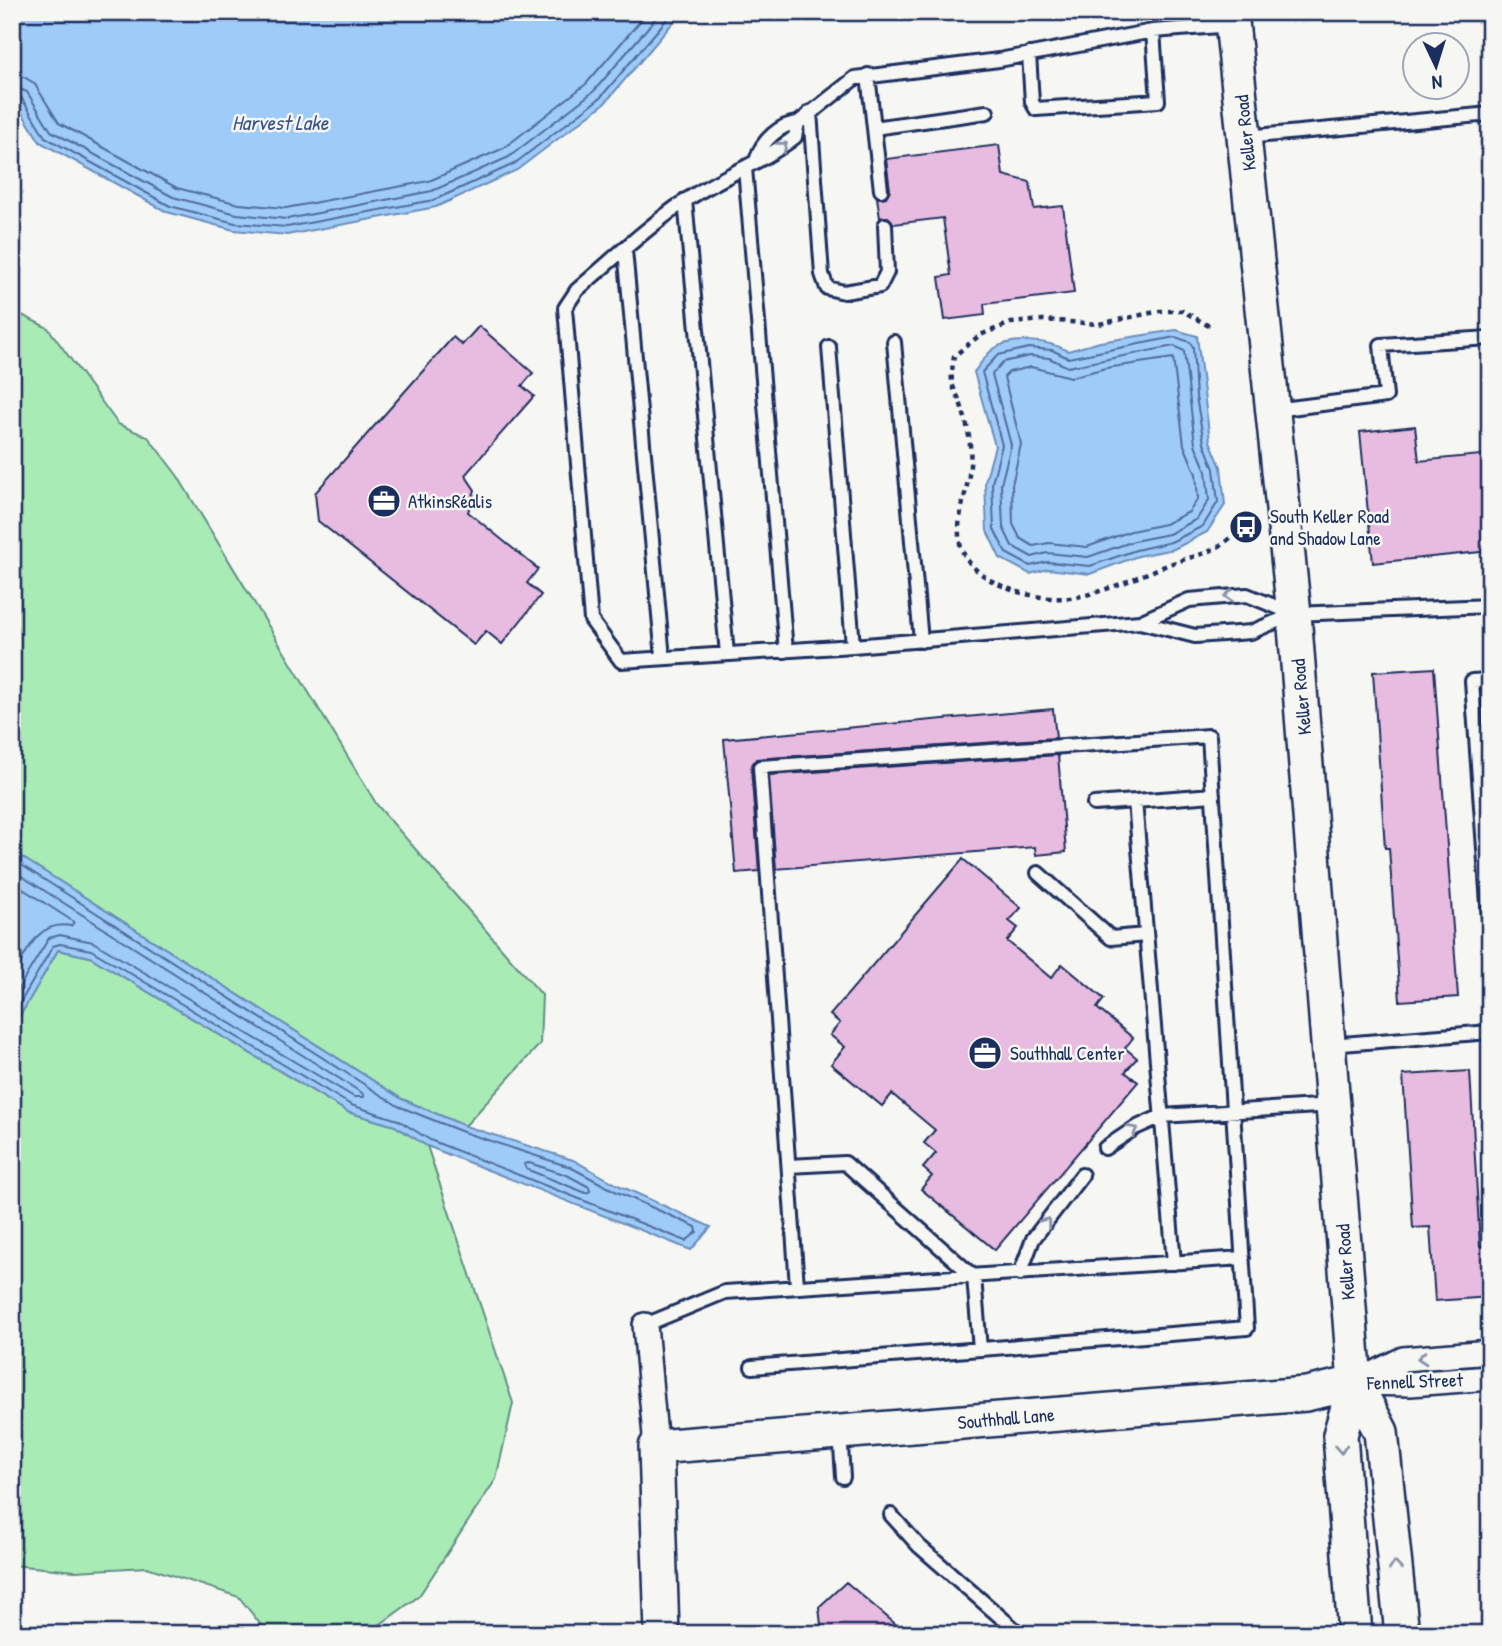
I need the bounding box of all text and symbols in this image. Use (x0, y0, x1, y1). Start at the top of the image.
north arrow (1400, 32, 1470, 102)
text: N (1431, 70, 1443, 96)
street label: Keller Road (1228, 93, 1262, 172)
water label: Harvest Lake (232, 108, 330, 137)
one-way arrow (776, 142, 788, 155)
office icon: AtkinsRéalis (365, 482, 403, 520)
place label: AtkinsRéalis (408, 488, 492, 514)
place label: South Keller Road and Shadow Lane (1270, 503, 1390, 551)
bus stop icon: South Keller Road and Shadow Lane (1227, 508, 1265, 546)
one-way arrow (1224, 588, 1235, 603)
street label: Keller Road (1285, 657, 1317, 736)
office icon: Southhall Center (966, 1034, 1004, 1072)
place label: Southhall Center (1010, 1040, 1125, 1066)
one-way arrow (1125, 1126, 1138, 1139)
one-way arrow (1038, 1217, 1051, 1230)
street label: Keller Road (1329, 1223, 1361, 1301)
one-way arrow (1416, 1350, 1427, 1365)
street label: Fennell Street (1365, 1366, 1464, 1396)
street label: Southhall Lane (956, 1401, 1056, 1435)
one-way arrow (1333, 1444, 1348, 1455)
one-way arrow (1387, 1560, 1402, 1572)

